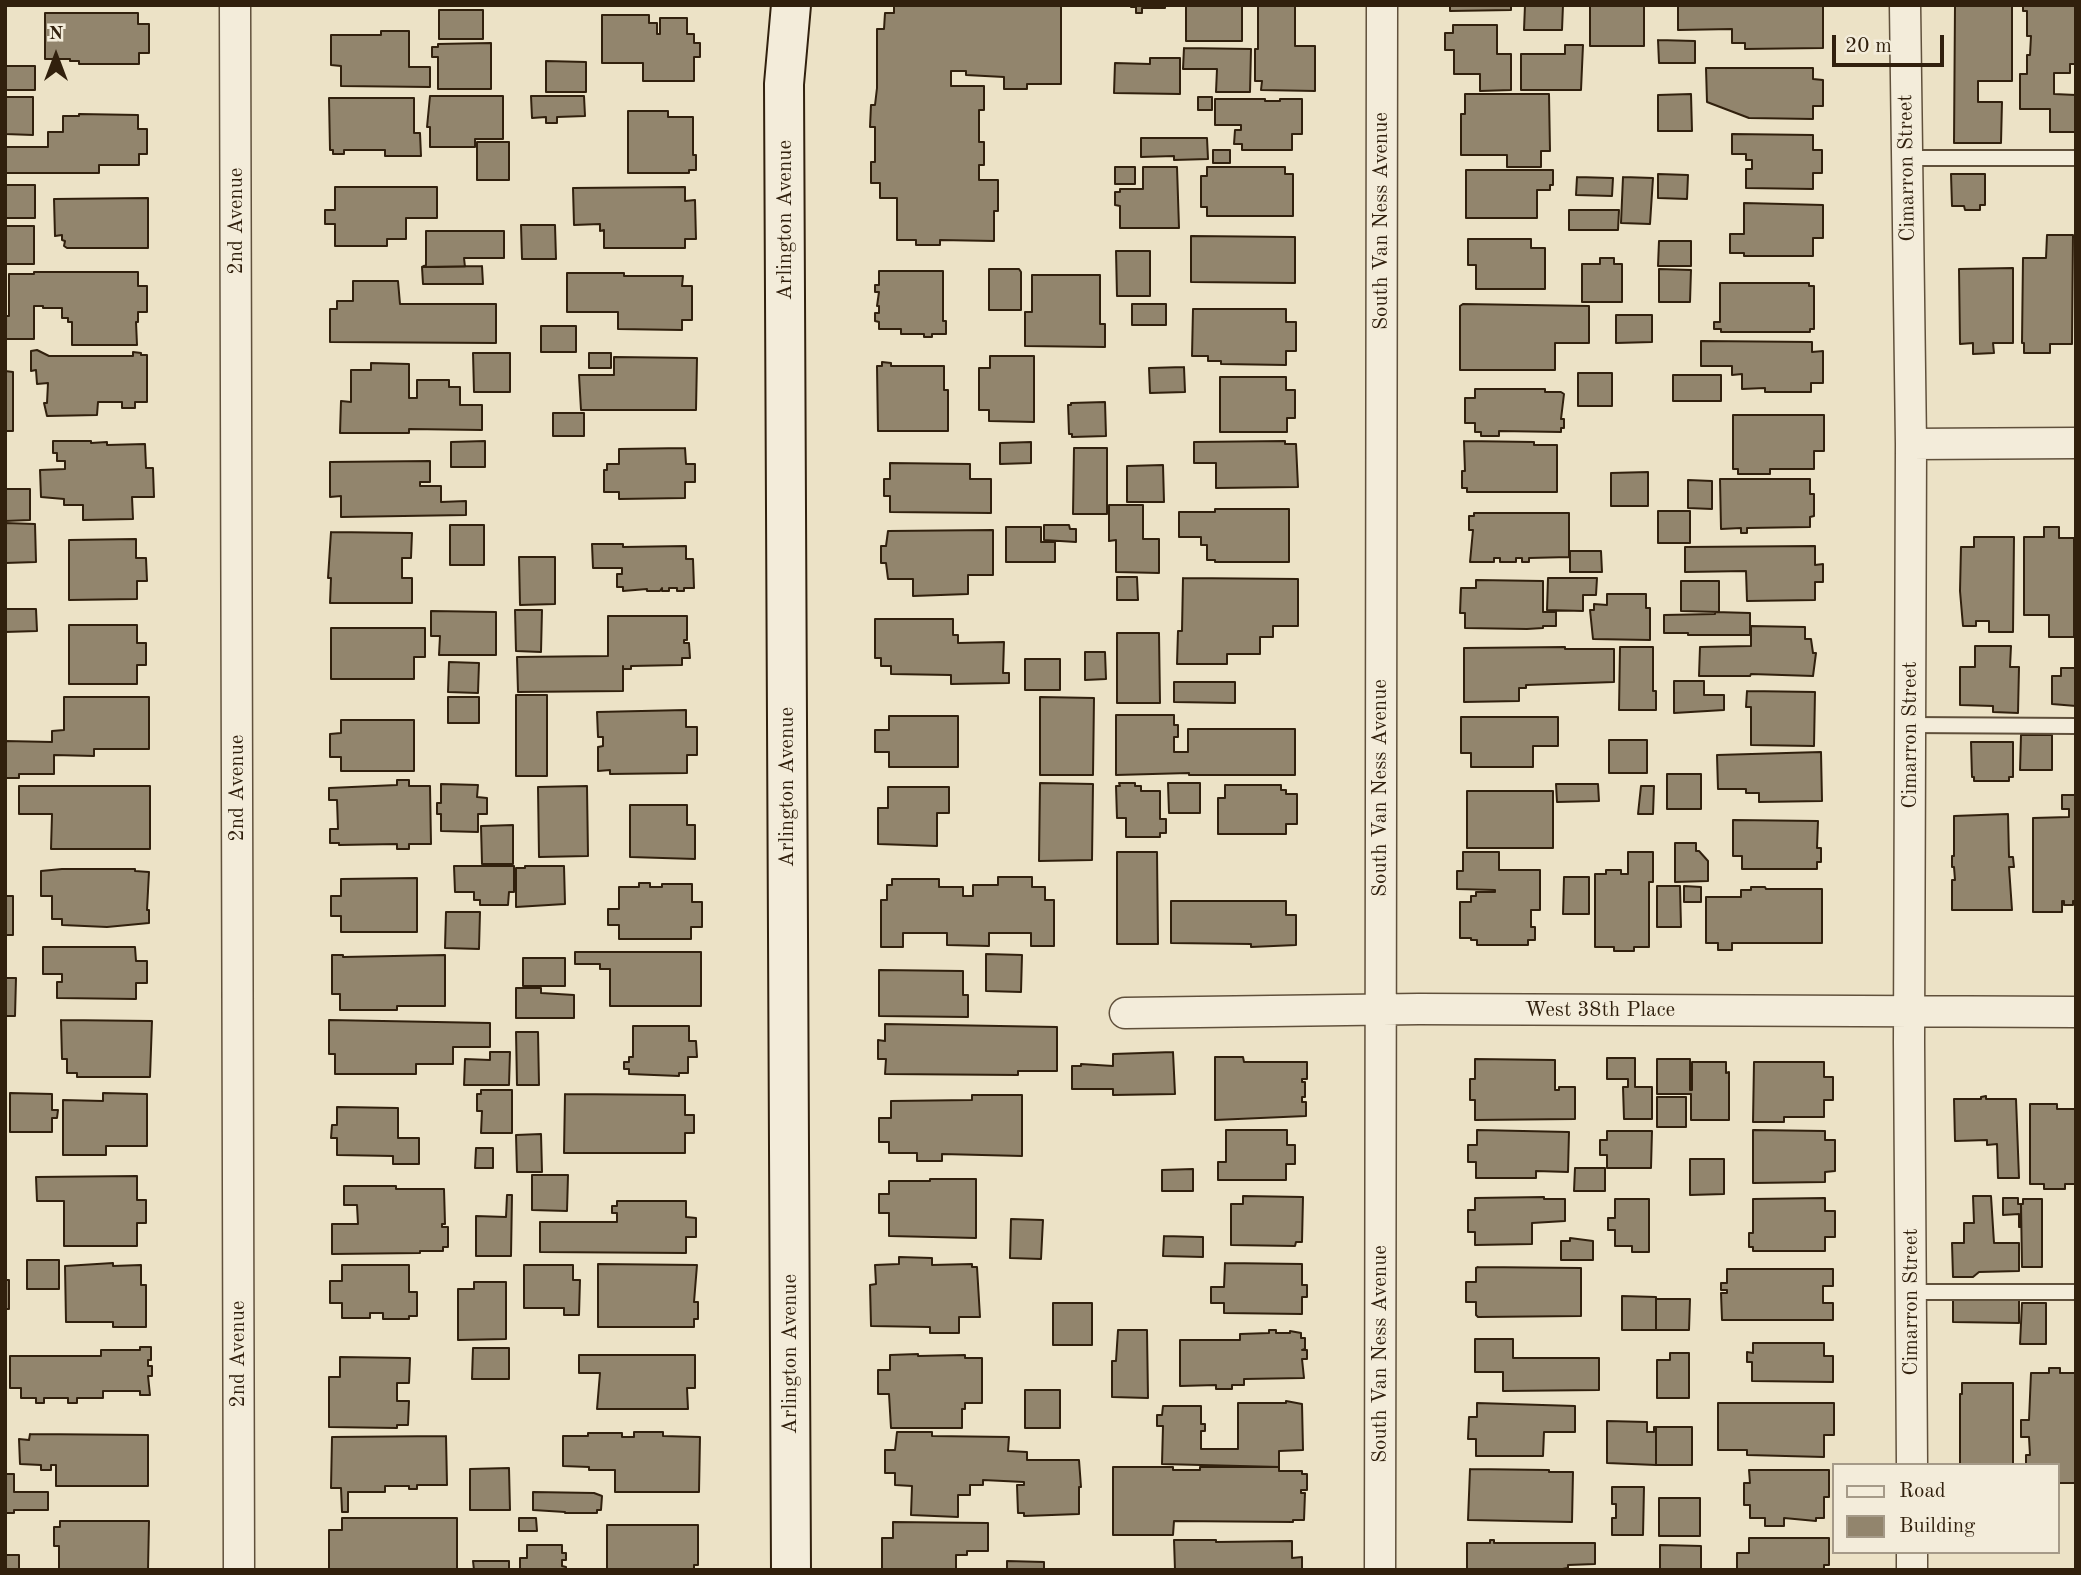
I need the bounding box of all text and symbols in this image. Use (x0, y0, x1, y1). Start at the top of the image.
north arrow (21, 21, 91, 91)
scale bar (1836, 21, 1948, 65)
text: N (49, 25, 63, 44)
text: 20 m (1845, 36, 1892, 57)
street label: Cimarron Street (1893, 94, 1921, 242)
street label: South Van Ness Avenue (1368, 112, 1394, 330)
street label: Arlington Avenue (772, 140, 798, 300)
street label: 2nd Avenue (223, 167, 249, 275)
street label: Cimarron Street (1897, 661, 1923, 809)
street label: South Van Ness Avenue (1367, 679, 1393, 897)
street label: Arlington Avenue (774, 707, 800, 867)
street label: 2nd Avenue (224, 734, 250, 842)
street label: West 38th Place (1525, 997, 1675, 1023)
street label: Cimarron Street (1898, 1228, 1924, 1376)
street label: South Van Ness Avenue (1367, 1245, 1393, 1463)
street label: Arlington Avenue (777, 1274, 803, 1434)
street label: 2nd Avenue (225, 1300, 251, 1408)
legend (1832, 1463, 2060, 1554)
text: Road (1899, 1481, 1946, 1502)
text: Building (1899, 1516, 1975, 1537)

